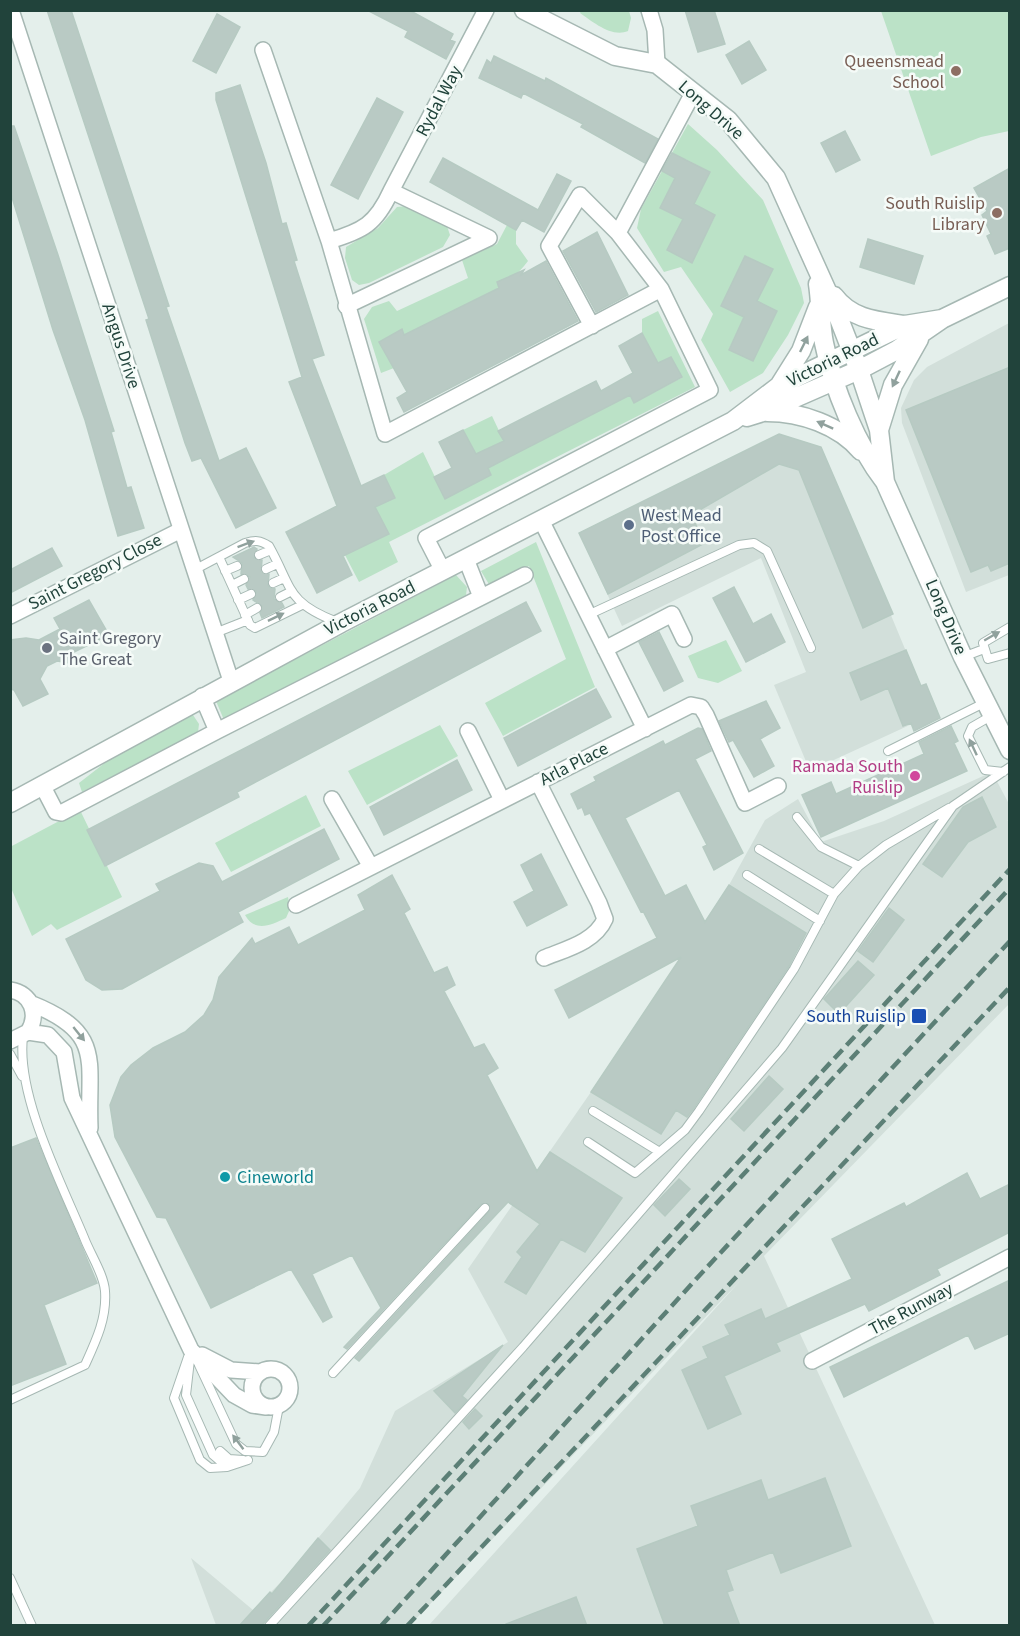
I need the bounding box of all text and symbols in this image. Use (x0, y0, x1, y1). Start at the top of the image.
place label: Queensmead School (844, 49, 944, 95)
street label: Rydal Way (410, 61, 468, 141)
marker: Queensmead School (949, 64, 963, 78)
street label: Long Drive (673, 74, 749, 146)
place label: South Ruislip Library (885, 191, 986, 237)
marker: South Ruislip Library (990, 206, 1004, 220)
street label: Angus Drive (95, 300, 147, 392)
street label: Victoria Road (783, 327, 883, 393)
one-way arrow (800, 335, 809, 352)
one-way arrow (892, 371, 901, 388)
one-way arrow (816, 420, 834, 430)
place label: West Mead Post Office (641, 503, 722, 549)
marker: West Mead Post Office (622, 518, 636, 532)
street label: Saint Gregory Close (24, 527, 166, 616)
one-way arrow (237, 538, 255, 548)
street label: Victoria Road (320, 574, 420, 642)
street label: Long Drive (919, 575, 973, 659)
one-way arrow (268, 613, 285, 622)
place label: Saint Gregory The Great (59, 626, 162, 672)
one-way arrow (984, 631, 1001, 641)
marker: Saint Gregory The Great (40, 641, 54, 655)
street label: Arla Place (535, 736, 613, 792)
one-way arrow (969, 739, 978, 756)
place label: Ramada South Ruislip (792, 754, 903, 800)
marker: Ramada South Ruislip (908, 769, 922, 783)
place label: South Ruislip (806, 1004, 906, 1029)
marker: South Ruislip (910, 1007, 928, 1025)
one-way arrow (72, 1026, 85, 1042)
place label: Cineworld (237, 1165, 314, 1190)
marker: Cineworld (218, 1170, 232, 1184)
street label: The Runway (864, 1276, 958, 1342)
one-way arrow (232, 1435, 244, 1451)

